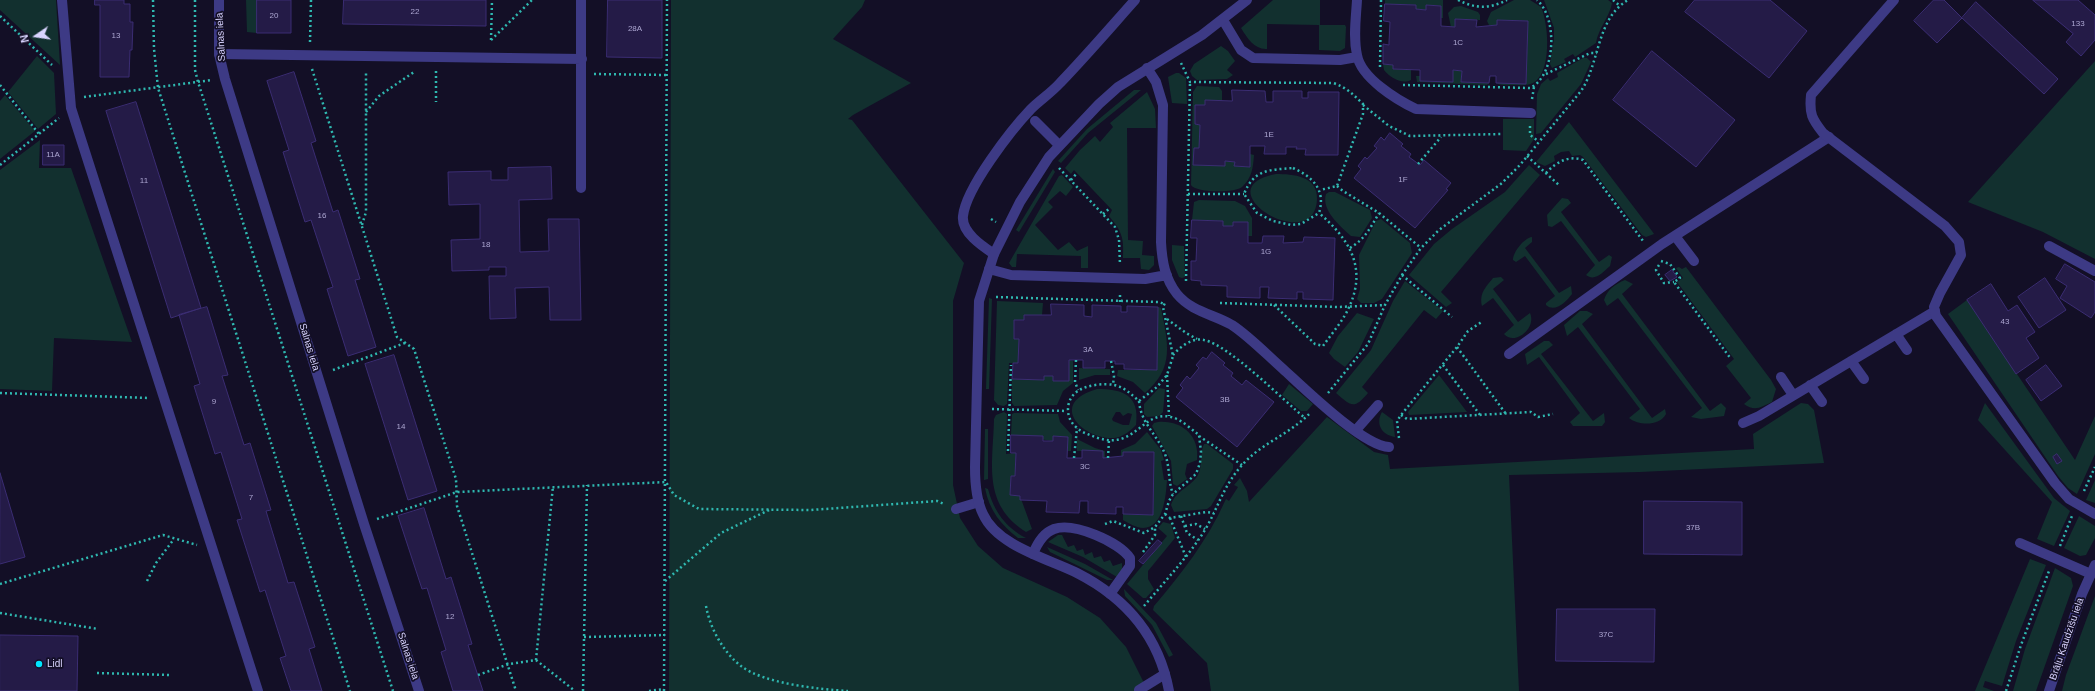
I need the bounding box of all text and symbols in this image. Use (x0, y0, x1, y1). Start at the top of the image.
house number: 22 (411, 7, 419, 17)
house number: 20 (270, 11, 278, 21)
street label: Salnas iela (214, 12, 228, 62)
north arrow (16, 16, 56, 56)
house number: 133 (2071, 19, 2085, 29)
house number: 28A (628, 24, 642, 34)
house number: 13 (112, 31, 120, 41)
text: N (18, 33, 31, 44)
house number: 1C (1453, 38, 1463, 48)
house number: 1E (1264, 130, 1274, 140)
house number: 11A (46, 150, 60, 160)
house number: 1F (1398, 175, 1408, 185)
house number: 11 (140, 176, 148, 186)
house number: 16 (318, 211, 326, 221)
house number: 18 (482, 240, 490, 250)
house number: 1G (1261, 247, 1271, 257)
house number: 43 (2001, 317, 2009, 327)
street label: Salnas iela (296, 322, 322, 372)
house number: 3A (1083, 345, 1093, 355)
house number: 3B (1220, 395, 1230, 405)
house number: 9 (212, 397, 216, 407)
house number: 14 (397, 422, 405, 432)
house number: 3C (1080, 462, 1090, 472)
house number: 7 (249, 493, 253, 503)
house number: 37B (1686, 523, 1700, 533)
street label: Brāļu Kaudzīšu iela (2047, 596, 2087, 682)
house number: 12 (446, 612, 454, 622)
house number: 37C (1599, 630, 1613, 640)
street label: Salnas iela (395, 631, 421, 681)
place label: Lidl (47, 658, 63, 670)
marker: Lidl (34, 659, 44, 669)

